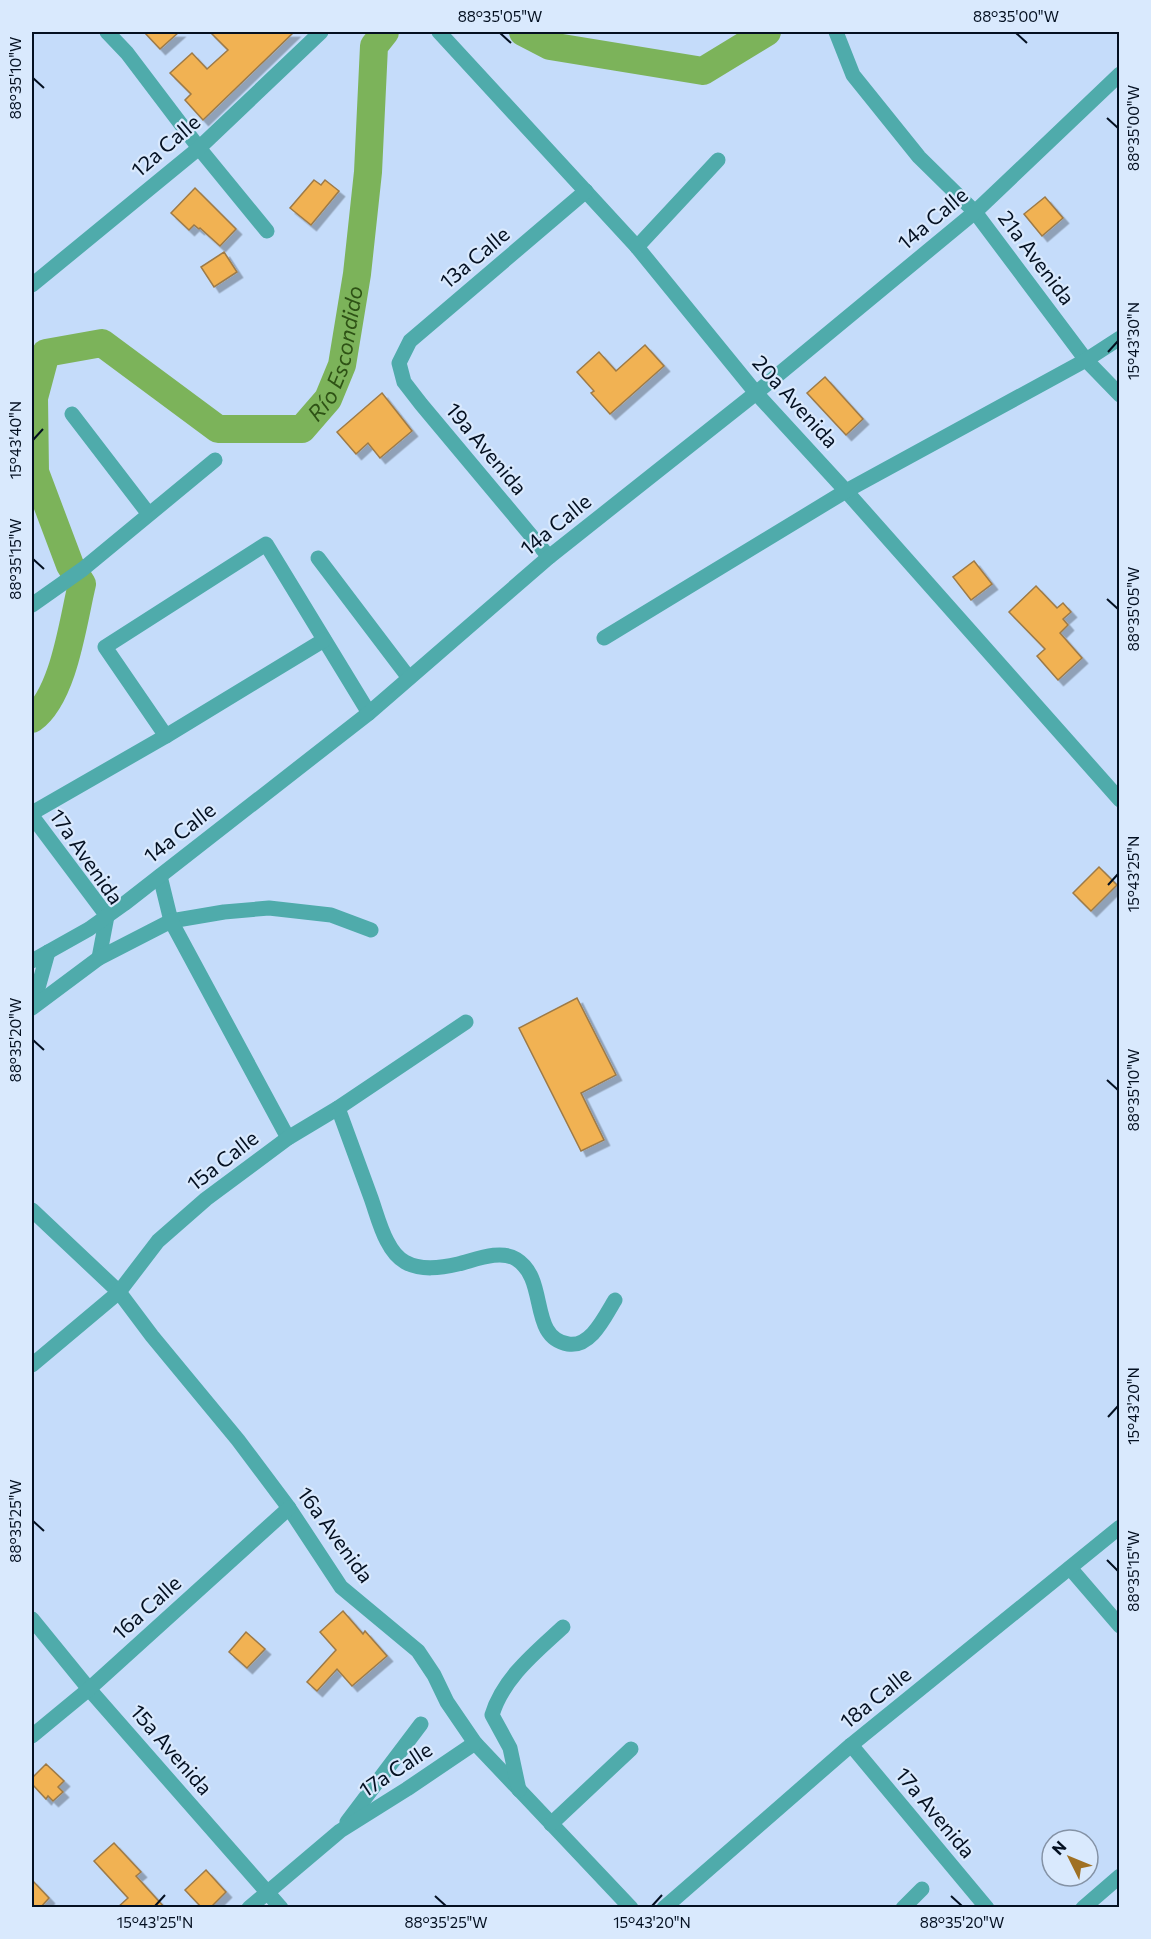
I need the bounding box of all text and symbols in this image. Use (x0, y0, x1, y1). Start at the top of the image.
text: 88°35'05"W (458, 7, 542, 25)
text: 88°35'00"W (973, 7, 1059, 25)
text: 88°35'10"W (6, 37, 24, 119)
text: 88°35'00"W (1124, 85, 1142, 171)
street label: 12a Calle (126, 108, 204, 181)
street label: 14a Calle (892, 181, 972, 254)
street label: 21a Avenida (994, 205, 1081, 309)
street label: 13a Calle (434, 221, 514, 293)
water label: Río Escondido (301, 284, 368, 426)
text: 15°43'30"N (1124, 302, 1142, 380)
street label: 20a Avenida (748, 350, 844, 452)
street label: 19a Avenida (441, 397, 533, 499)
text: 15°43'40"N (6, 401, 24, 479)
street label: 14a Calle (515, 488, 595, 560)
text: 88°35'15"W (6, 518, 24, 600)
text: 88°35'05"W (1124, 567, 1142, 651)
street label: 14a Calle (138, 796, 220, 867)
street label: 17a Avenida (45, 804, 129, 909)
text: 15°43'25"N (1124, 836, 1142, 912)
text: 88°35'20"W (6, 998, 24, 1082)
text: 88°35'10"W (1124, 1049, 1142, 1131)
street label: 15a Calle (182, 1124, 263, 1195)
text: 15°43'20"N (1124, 1367, 1142, 1445)
text: 88°35'25"W (6, 1479, 24, 1563)
street label: 16a Avenida (293, 1481, 379, 1587)
text: 88°35'15"W (1124, 1530, 1142, 1612)
street label: 16a Calle (106, 1570, 186, 1644)
street label: 18a Calle (835, 1661, 916, 1733)
street label: 15a Avenida (126, 1699, 218, 1799)
street label: 17a Calle (354, 1736, 436, 1802)
street label: 17a Avenida (891, 1762, 981, 1862)
north arrow (1040, 1828, 1100, 1888)
text: N (1048, 1837, 1070, 1858)
text: 15°43'25"N (117, 1913, 193, 1931)
text: 88°35'25"W (404, 1913, 488, 1931)
text: 15°43'20"N (613, 1913, 691, 1931)
text: 88°35'20"W (920, 1913, 1004, 1931)

